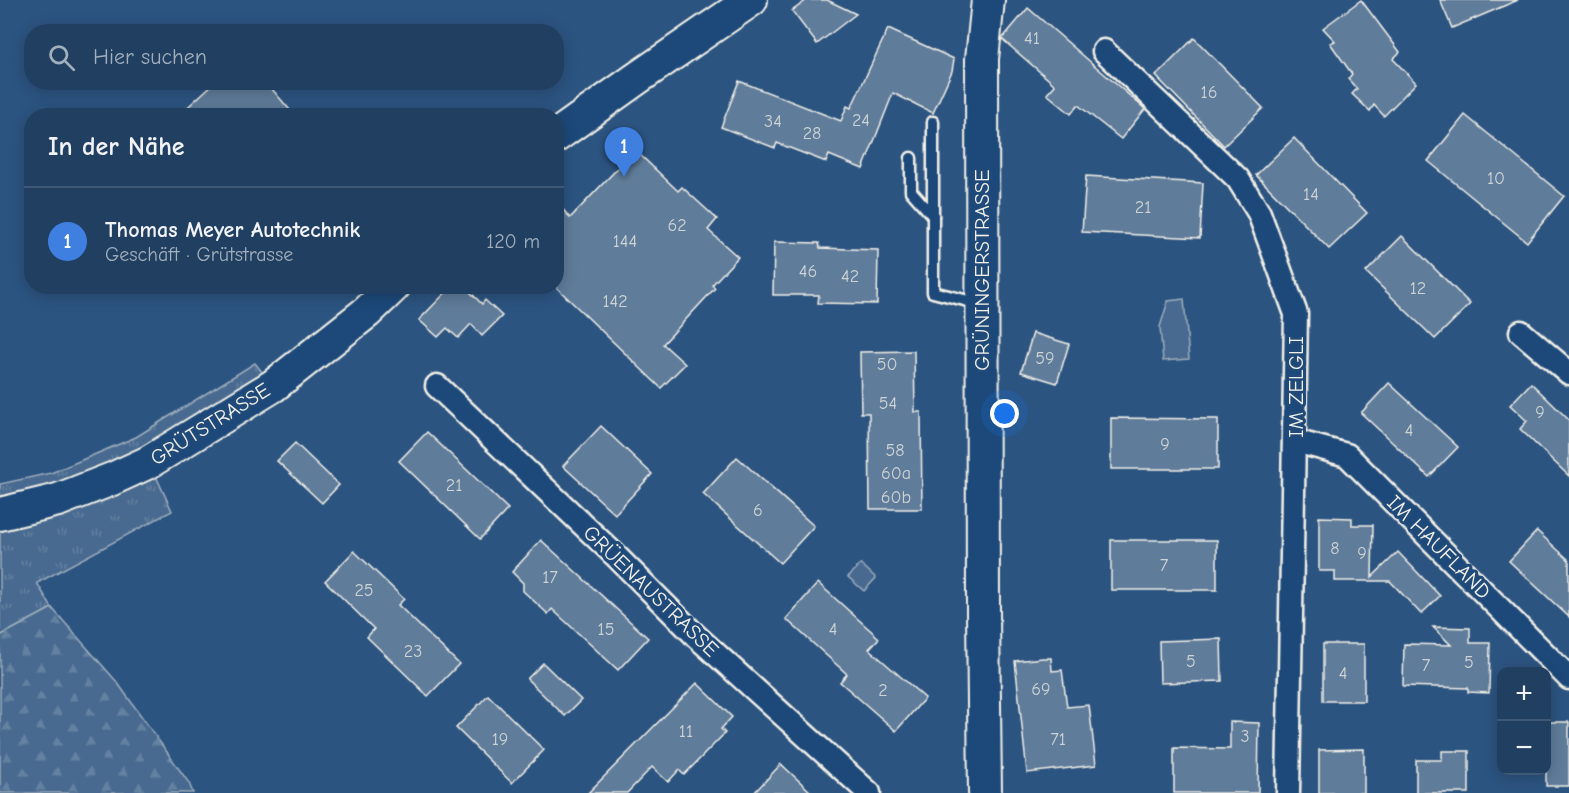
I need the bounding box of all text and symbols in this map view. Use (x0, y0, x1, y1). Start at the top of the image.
search box (24, 24, 564, 90)
house number: 41 (1024, 28, 1040, 49)
icon: search (45, 41, 78, 74)
text: Hier suchen (93, 44, 207, 70)
house number: 16 (1201, 82, 1217, 103)
house number: 24 (852, 110, 870, 131)
house number: 34 (764, 111, 782, 132)
house number: 28 (803, 123, 821, 144)
pin: 1 (604, 128, 644, 177)
text: In der Nähe (48, 132, 185, 162)
house number: 10 (1487, 168, 1505, 189)
street label: GRÜNINGERSTRASSE (970, 169, 994, 371)
house number: 14 (1303, 184, 1319, 205)
house number: 21 (1135, 197, 1151, 218)
house number: 62 (667, 215, 687, 236)
text: Thomas Meyer Autotechnik (105, 217, 360, 243)
text: 1 (64, 230, 71, 253)
text: 120 m (486, 230, 540, 253)
house number: 144 (613, 231, 637, 252)
text: Geschäft · Grütstrasse (105, 243, 293, 266)
house number: 46 (799, 261, 817, 282)
house number: 42 (841, 266, 859, 287)
house number: 12 (1410, 278, 1426, 299)
house number: 142 (602, 291, 628, 312)
street label: IM ZELGLI (1284, 336, 1308, 438)
house number: 59 (1035, 348, 1055, 369)
house number: 50 (877, 354, 897, 375)
street label: GRÜTSTRASSE (146, 378, 274, 470)
house number: 54 (879, 393, 897, 414)
your location (990, 399, 1019, 428)
house number: 9 (1535, 402, 1545, 423)
house number: 4 (1405, 420, 1413, 441)
house number: 9 (1160, 434, 1170, 455)
house number: 58 (885, 440, 905, 461)
house number: 60a (881, 463, 911, 484)
house number: 21 (446, 475, 462, 496)
house number: 60b (881, 487, 911, 508)
street label: IM HAUFLAND (1382, 490, 1496, 604)
house number: 6 (753, 500, 763, 521)
street label: GRÜENAUSTRASSE (579, 520, 723, 662)
house number: 8 (1330, 538, 1340, 559)
house number: 9 (1357, 543, 1367, 564)
house number: 7 (1160, 555, 1169, 576)
house number: 17 (542, 567, 558, 588)
house number: 25 (354, 580, 374, 601)
house number: 15 (598, 619, 614, 640)
house number: 4 (829, 619, 837, 640)
house number: 23 (404, 641, 422, 662)
house number: 5 (1186, 651, 1196, 672)
house number: 5 (1464, 652, 1474, 673)
house number: 7 (1422, 655, 1431, 676)
house number: 4 (1339, 663, 1347, 684)
map controls (1497, 667, 1551, 775)
button: + (1497, 667, 1551, 721)
house number: 69 (1031, 679, 1051, 700)
house number: 2 (878, 680, 888, 701)
house number: 11 (679, 721, 693, 742)
button: − (1497, 721, 1551, 775)
house number: 3 (1240, 726, 1250, 747)
house number: 19 (492, 729, 508, 750)
house number: 71 (1050, 729, 1066, 750)

